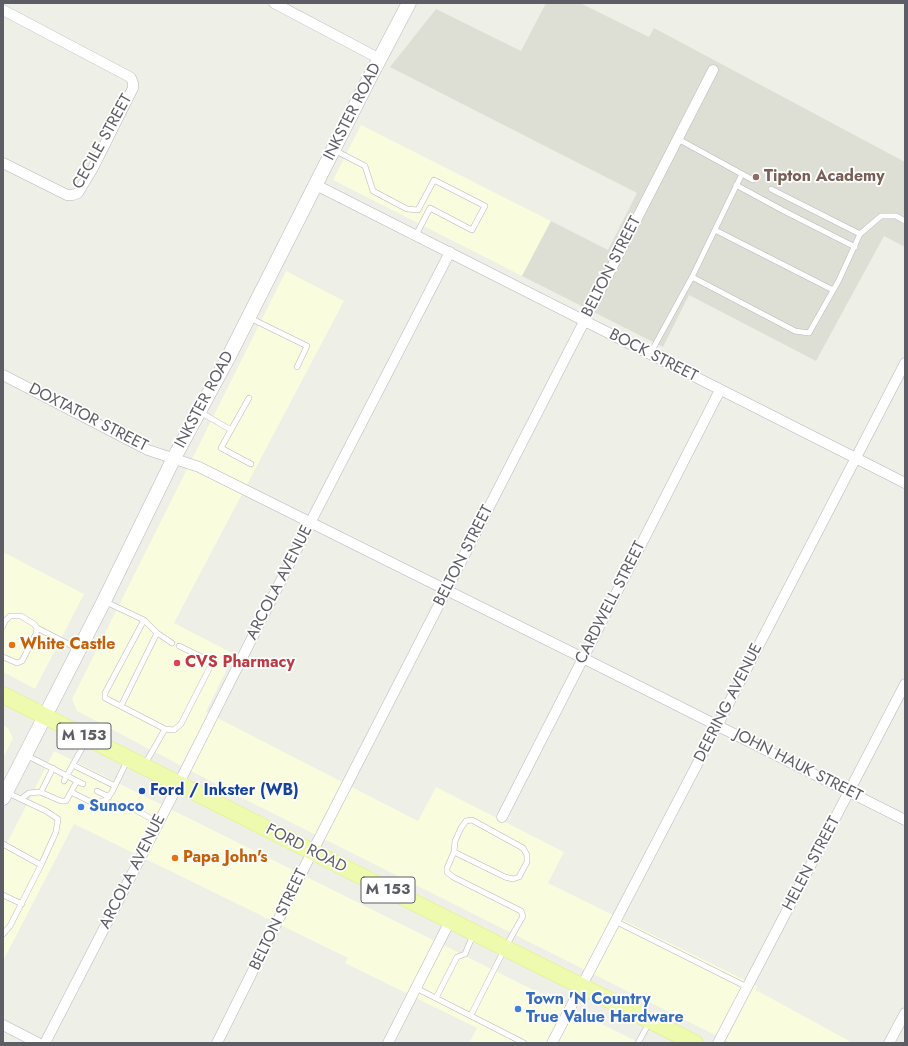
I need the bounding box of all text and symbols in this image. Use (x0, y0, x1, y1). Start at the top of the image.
street label: INKSTER ROAD (320, 60, 386, 164)
street label: CECILE STREET (69, 91, 137, 193)
place label: Tipton Academy (764, 167, 884, 187)
marker: Tipton Academy (751, 172, 761, 182)
street label: BELTON STREET (578, 213, 646, 321)
street label: BOCK STREET (606, 326, 700, 386)
street label: INKSTER ROAD (171, 348, 239, 452)
street label: DOXTATOR STREET (25, 380, 151, 456)
street label: BELTON STREET (430, 502, 498, 610)
street label: ARCOLA AVENUE (243, 523, 317, 643)
street label: CARDWELL STREET (572, 539, 650, 667)
place label: White Castle (20, 635, 115, 655)
marker: White Castle (7, 640, 17, 650)
street label: DEERING AVENUE (691, 641, 767, 765)
place label: CVS Pharmacy (185, 653, 295, 673)
marker: CVS Pharmacy (172, 658, 182, 668)
road number: M 153 (57, 723, 111, 749)
street label: JOHN HAUK STREET (731, 725, 865, 807)
place label: Ford / Inkster (WB) (150, 781, 299, 801)
marker: Ford / Inkster (WB) (137, 786, 147, 796)
place label: Sunoco (89, 797, 144, 817)
marker: Sunoco (76, 802, 86, 812)
street label: ARCOLA AVENUE (96, 812, 170, 932)
street label: HELEN STREET (779, 814, 845, 914)
street label: FORD ROAD (263, 821, 349, 877)
place label: Papa John's (183, 848, 268, 868)
marker: Papa John's (170, 853, 180, 863)
street label: BELTON STREET (246, 866, 312, 974)
road number: M 153 (361, 877, 415, 903)
place label: Town 'N Country True Value Hardware (526, 990, 684, 1028)
marker: Town 'N Country True Value Hardware (513, 1004, 523, 1014)

